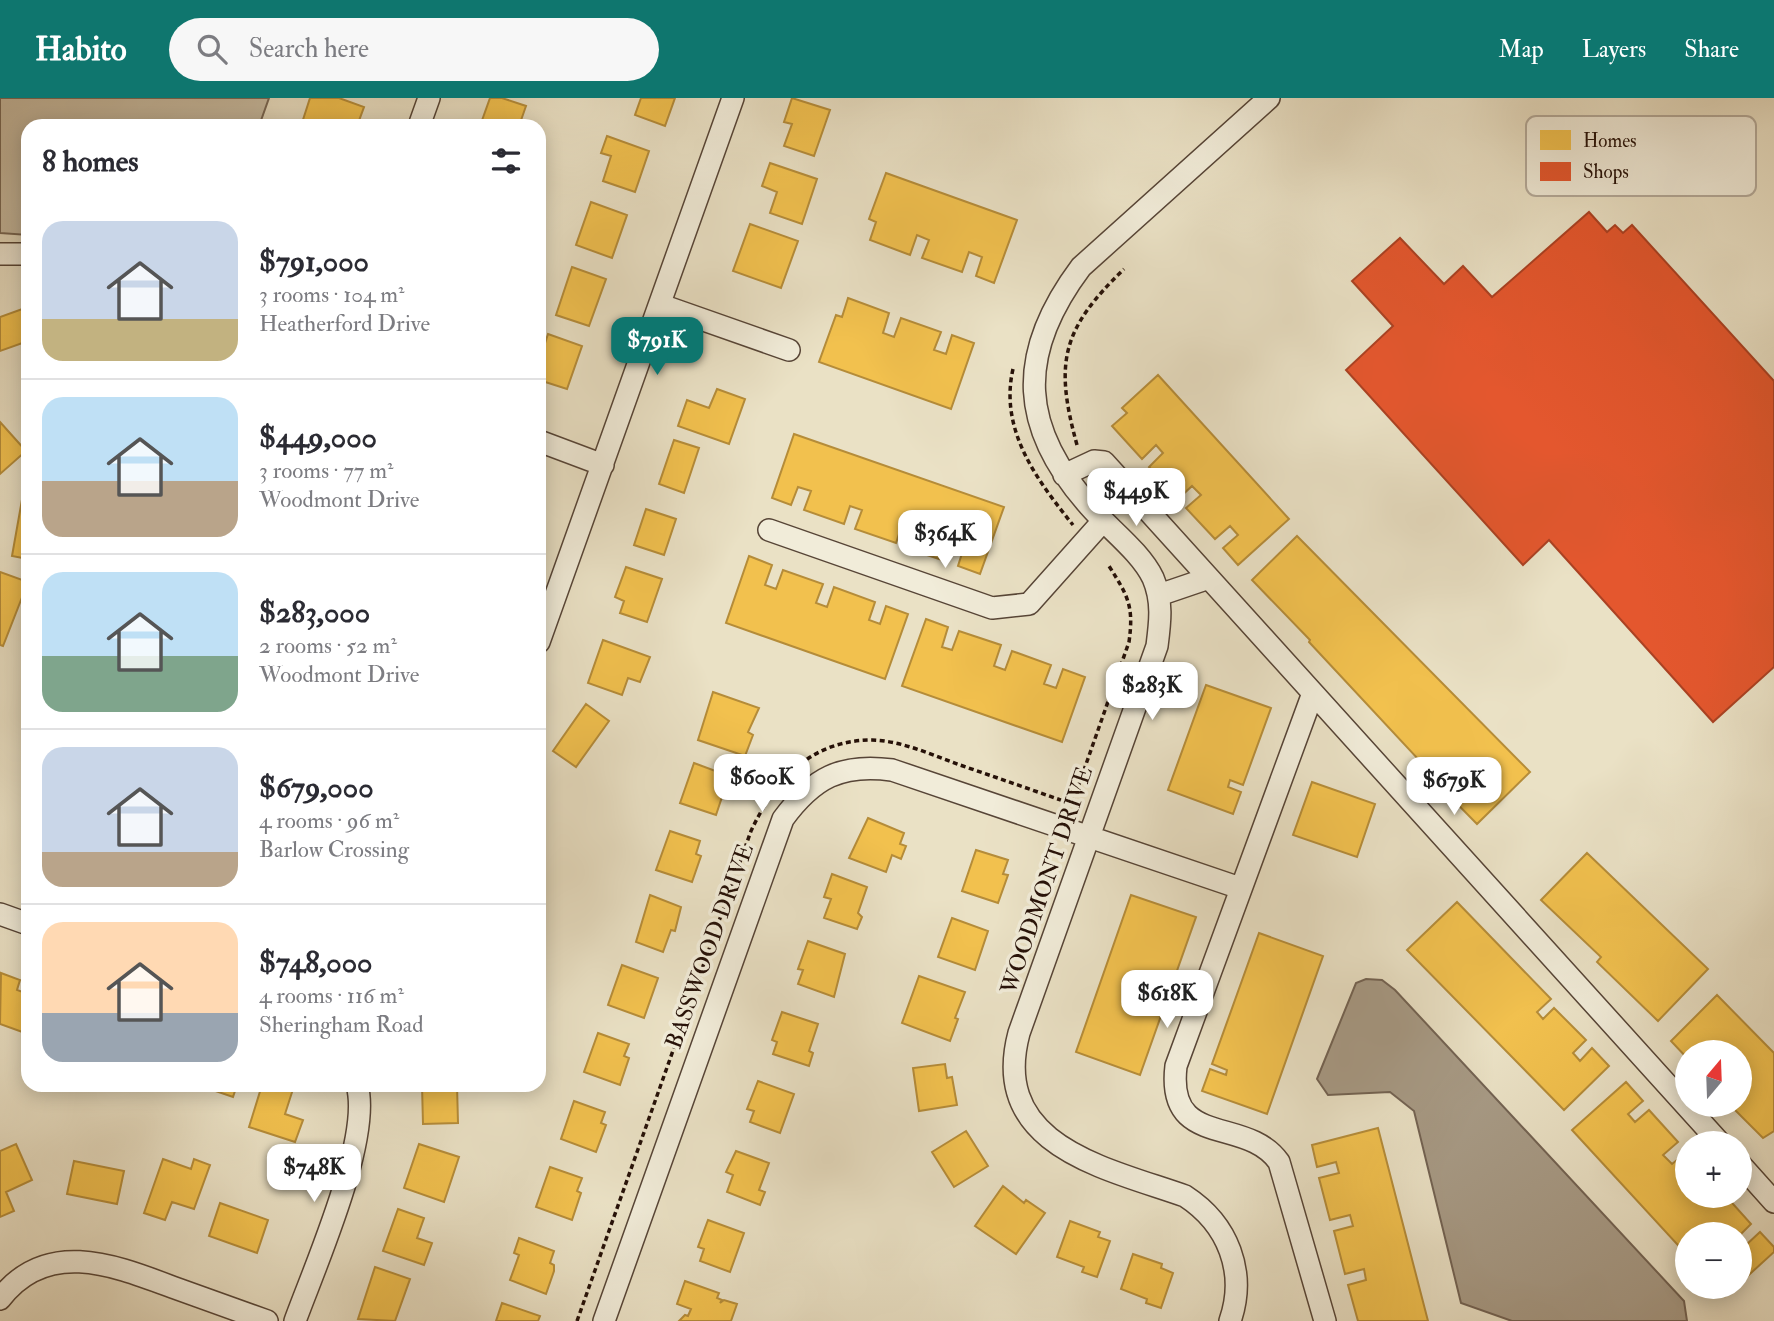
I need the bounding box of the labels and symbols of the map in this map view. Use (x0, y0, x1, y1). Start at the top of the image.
legend (1526, 116, 1756, 196)
text: Homes (1583, 129, 1637, 153)
text: Shops (1583, 160, 1629, 185)
pin: $791K (608, 317, 706, 377)
pin: $449K (1087, 468, 1185, 528)
pin: $364K (896, 510, 994, 570)
pin: $283K (1103, 662, 1201, 722)
pin: $600K (713, 754, 811, 814)
pin: $679K (1405, 758, 1503, 817)
street label: WOODMONT DRIVE (994, 763, 1099, 999)
street label: BASSWOOD DRIVE (659, 840, 760, 1053)
pin: $618K (1118, 970, 1216, 1030)
north arrow (1675, 1040, 1752, 1116)
pin: $748K (265, 1144, 363, 1204)

